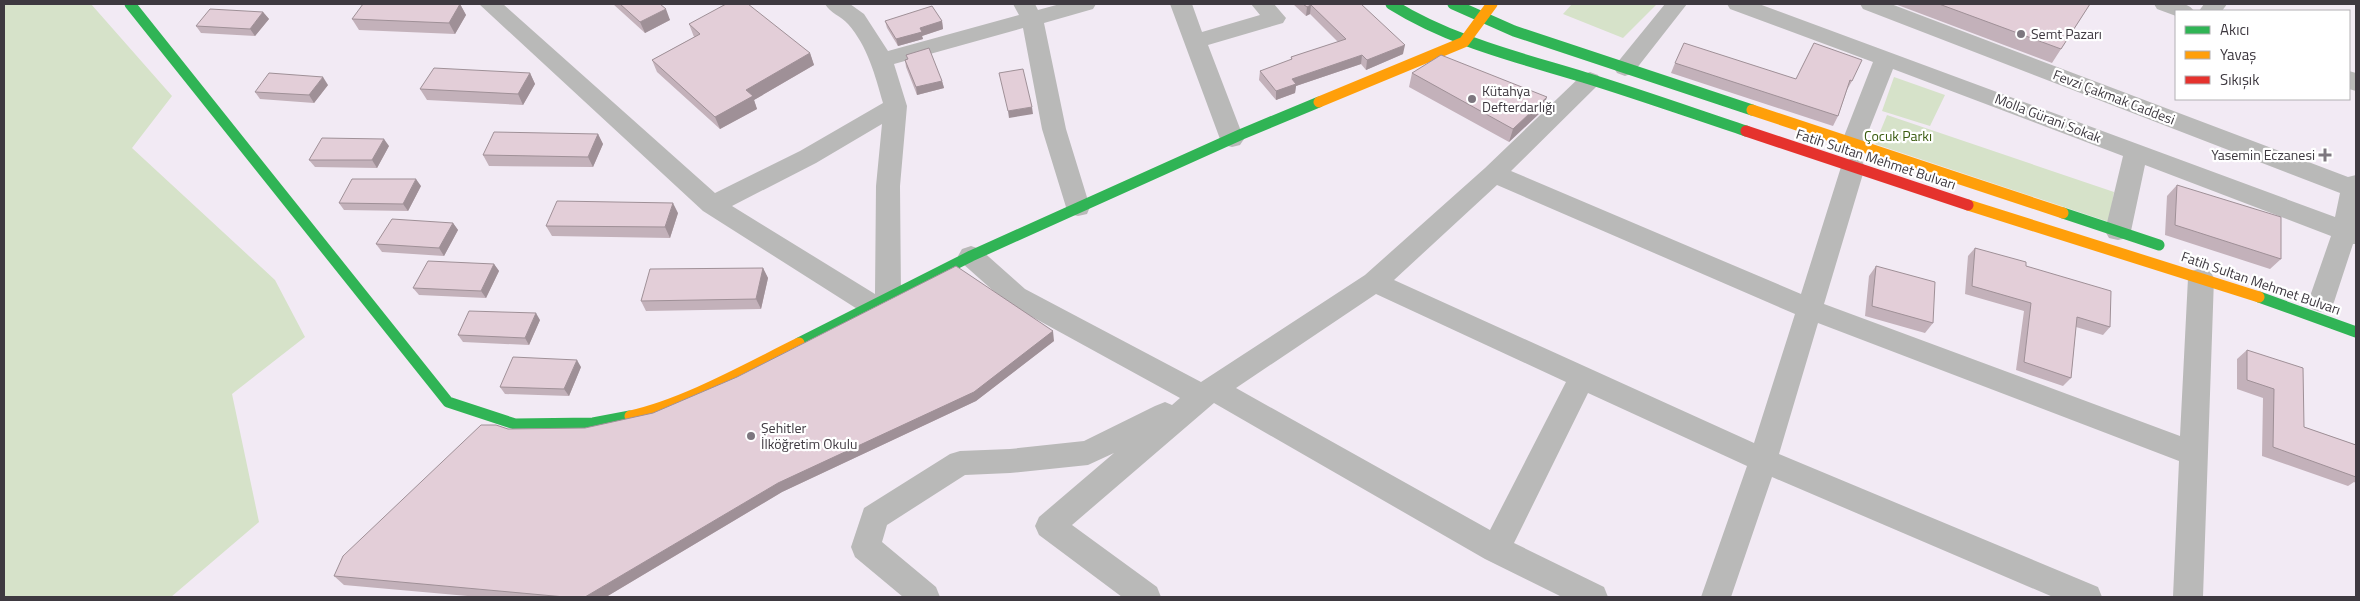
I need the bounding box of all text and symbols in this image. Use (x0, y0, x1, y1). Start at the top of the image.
legend (2175, 10, 2350, 100)
text: Akıcı (2220, 18, 2249, 41)
place label: Semt Pazarı (2031, 23, 2102, 44)
marker: Semt Pazarı (2015, 28, 2027, 40)
text: Yavaş (2220, 43, 2256, 66)
street label: Fevzi Çakmak Caddesi (2050, 64, 2178, 129)
text: Sıkışık (2220, 68, 2259, 91)
place label: Kütahya Defterdarlığı (1482, 80, 1555, 117)
street label: Molla Gürani Sokak (1992, 88, 2105, 148)
marker: Kütahya Defterdarlığı (1466, 93, 1478, 105)
street label: Fatih Sultan Mehmet Bulvarı (1793, 123, 1959, 194)
park label: Çocuk Parkı (1864, 125, 1932, 146)
place label: Yasemin Eczanesi (2211, 144, 2315, 165)
marker: Yasemin Eczanesi (2319, 149, 2331, 161)
street label: Fatih Sultan Mehmet Bulvarı (2179, 245, 2344, 320)
place label: Şehitler İlköğretim Okulu (761, 417, 857, 454)
marker: Şehitler İlköğretim Okulu (745, 430, 757, 442)

